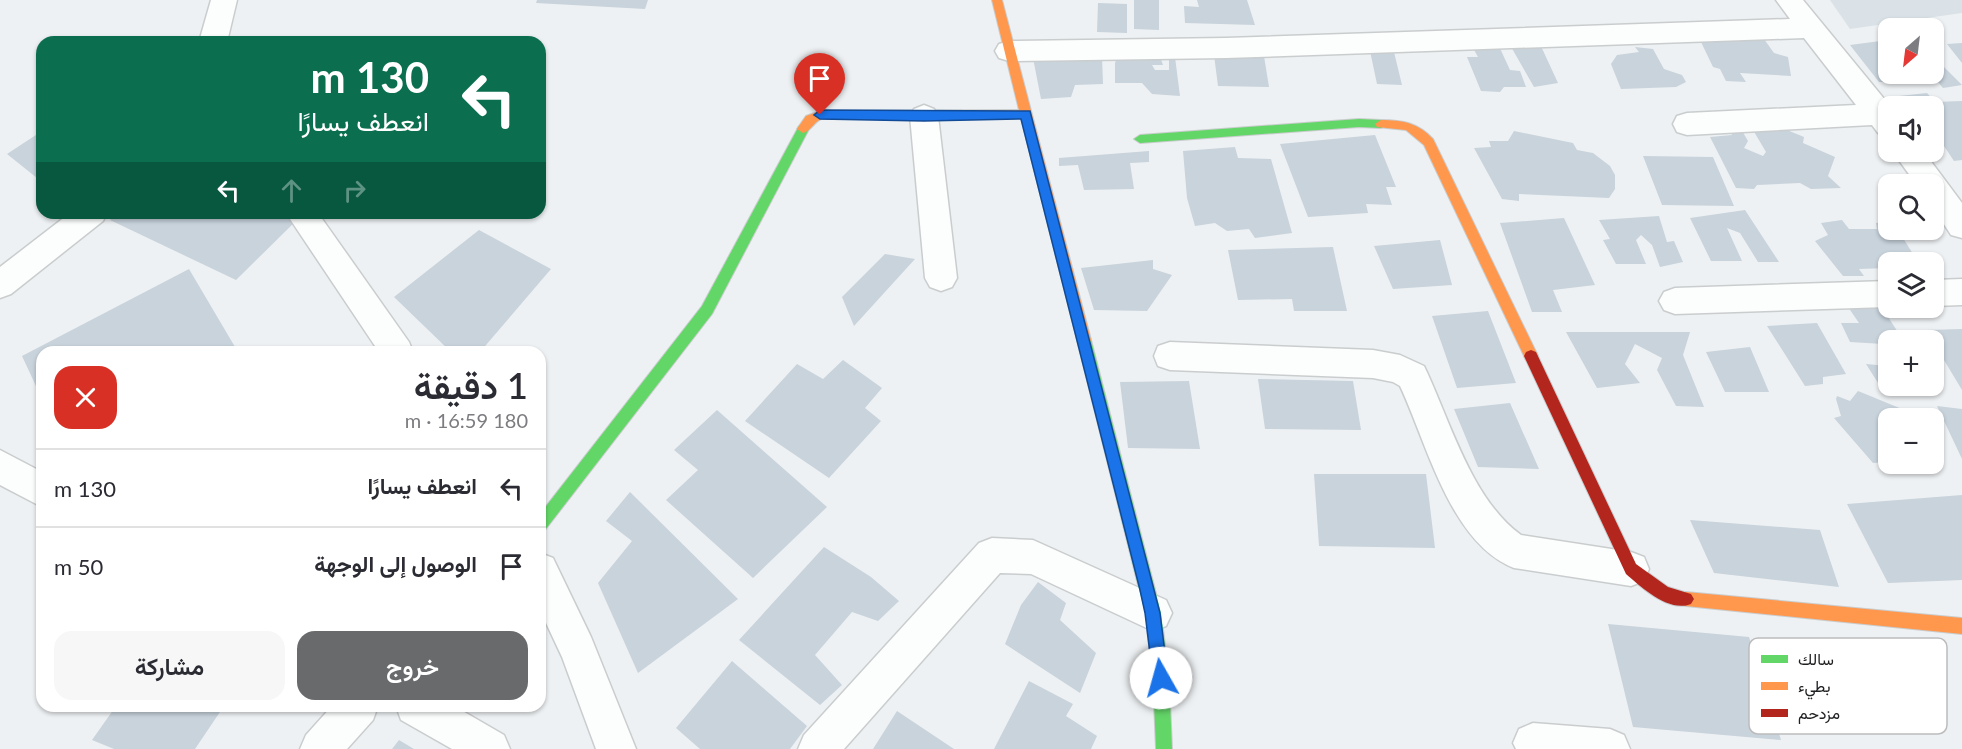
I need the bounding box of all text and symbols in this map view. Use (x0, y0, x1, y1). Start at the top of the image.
north arrow (1878, 18, 1944, 84)
map controls (1878, 18, 1944, 474)
text: 130 m (311, 52, 429, 102)
pin (794, 53, 845, 115)
icon: left (450, 60, 528, 138)
icon: arrive (803, 62, 836, 95)
button: sound (1878, 96, 1944, 162)
text: انعطف يسارًا (297, 104, 429, 137)
icon: left (212, 174, 245, 207)
icon: ahead (275, 174, 308, 207)
icon: right (338, 174, 371, 207)
button: search (1878, 174, 1944, 240)
button: layers (1878, 252, 1944, 318)
button: + (1878, 330, 1944, 396)
text: 1 دقيقة (414, 363, 528, 407)
button: close (54, 366, 117, 429)
text: 180 m · 16:59 (405, 408, 528, 432)
button: − (1878, 408, 1944, 474)
text: انعطف يسارًا (368, 472, 477, 499)
icon: left (495, 472, 528, 505)
text: 130 m (54, 475, 116, 502)
text: الوصول إلى الوجهة (314, 550, 477, 577)
icon: arrive (495, 550, 528, 583)
text: 50 m (54, 553, 103, 580)
button: مشاركة (54, 631, 285, 700)
button: خروج (297, 631, 528, 700)
legend (1749, 638, 1947, 734)
position arrow (1129, 646, 1193, 710)
text: سالك (1798, 649, 1834, 668)
text: بطيء (1798, 676, 1830, 700)
text: مزدحم (1798, 703, 1840, 724)

